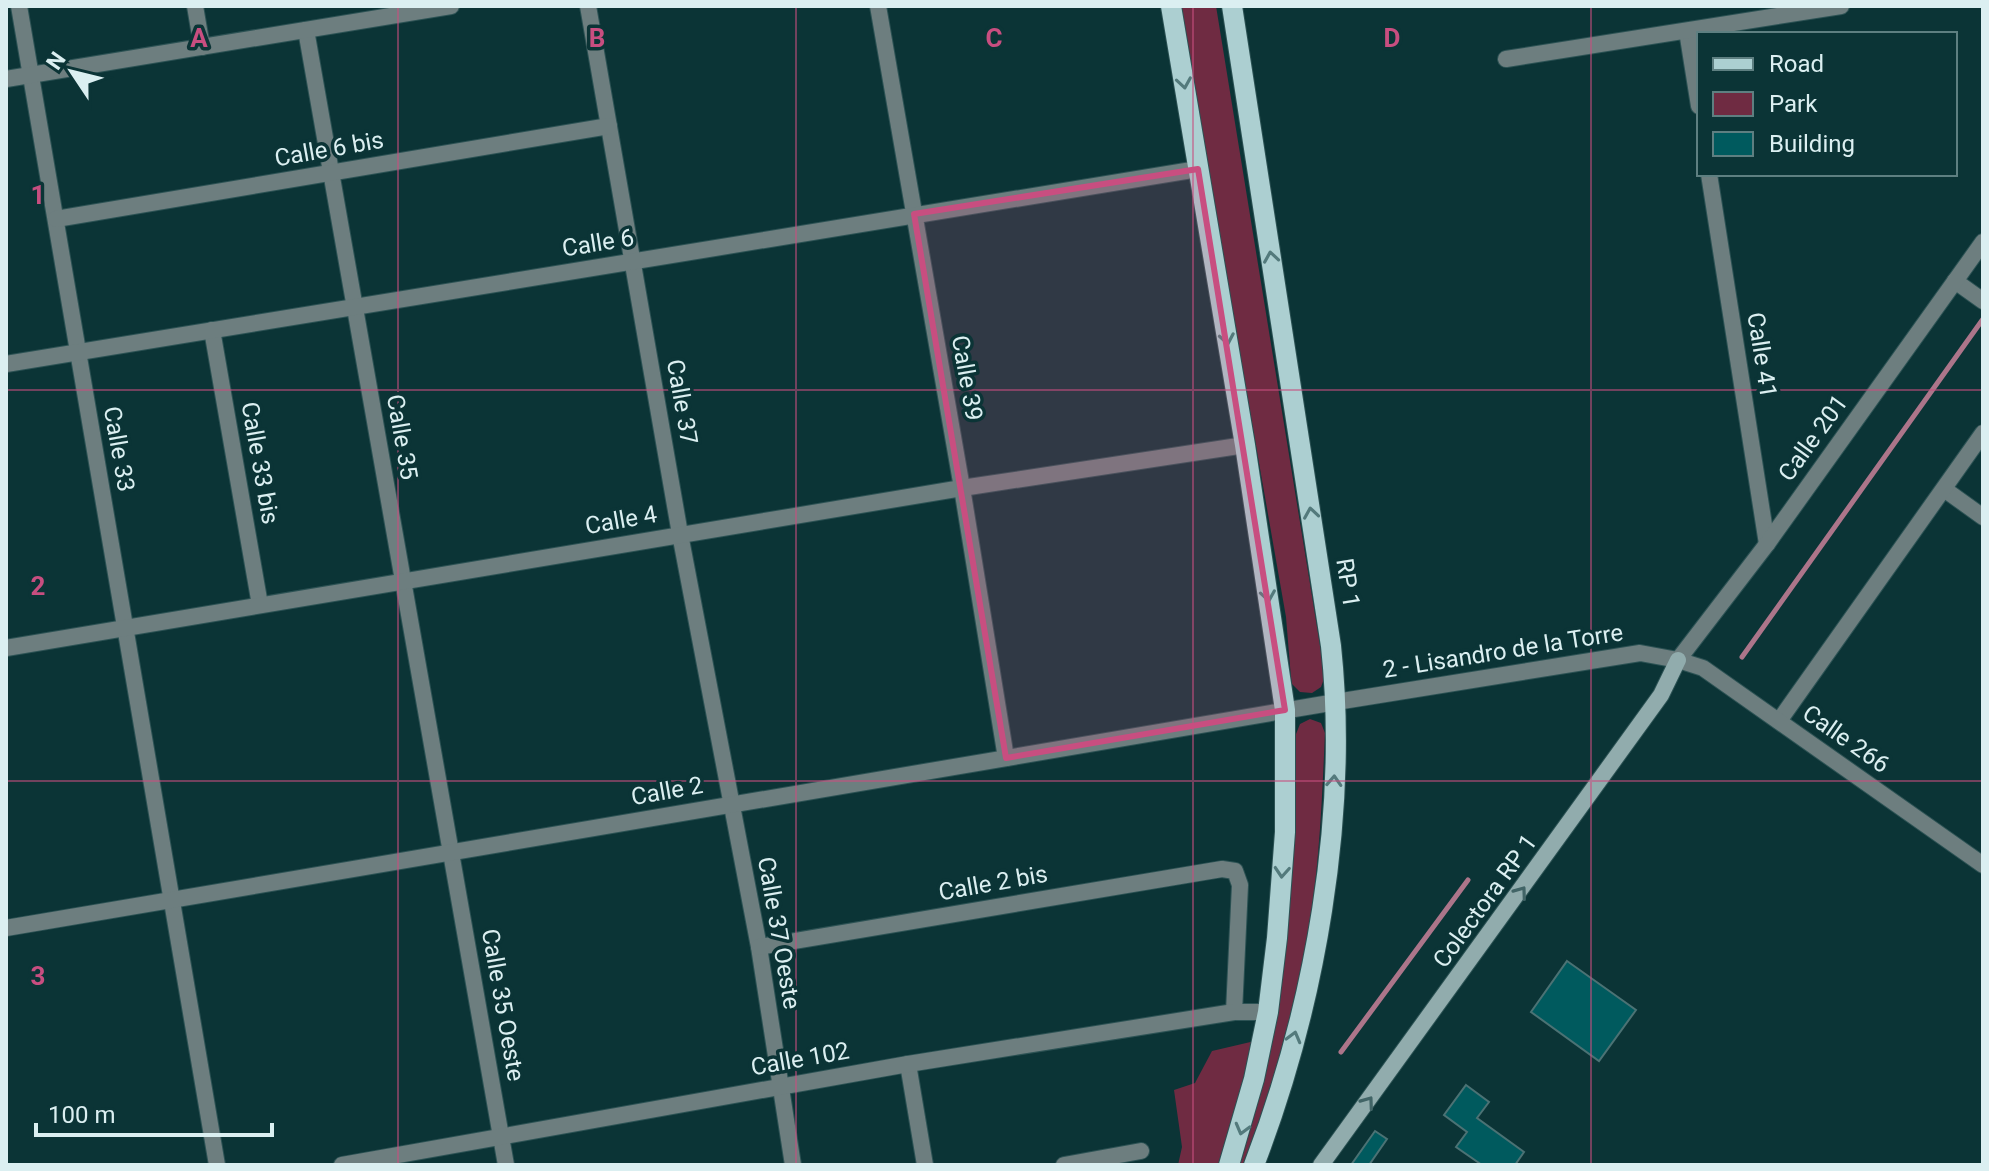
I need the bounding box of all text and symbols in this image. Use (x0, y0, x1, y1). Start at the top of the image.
text: A (190, 23, 208, 53)
text: B (589, 23, 605, 53)
text: C (985, 23, 1003, 53)
text: D (1384, 23, 1400, 53)
north arrow (32, 32, 112, 112)
legend (1697, 32, 1957, 176)
text: N (41, 47, 71, 74)
text: Road (1769, 50, 1824, 78)
one-way arrow (1174, 76, 1191, 90)
text: Park (1769, 90, 1818, 118)
street label: Calle 6 bis (272, 126, 386, 172)
text: Building (1769, 130, 1855, 158)
text: 1 (31, 180, 45, 210)
street label: Calle 6 (560, 224, 636, 262)
one-way arrow (1263, 250, 1280, 263)
street label: Calle 41 (1741, 310, 1783, 400)
street label: Calle 39 (946, 333, 988, 423)
one-way arrow (1218, 333, 1235, 346)
street label: Calle 37 (661, 357, 703, 447)
street label: Calle 201 (1772, 390, 1854, 486)
street label: Calle 35 (381, 392, 423, 482)
street label: Calle 33 bis (235, 400, 285, 526)
street label: Calle 33 (98, 404, 140, 494)
street label: Calle 4 (583, 500, 659, 540)
one-way arrow (1303, 507, 1320, 520)
street label: RP 1 (1330, 556, 1366, 610)
text: 2 (31, 571, 45, 601)
one-way arrow (1258, 589, 1275, 603)
street label: 2 - Lisandro de la Torre (1381, 618, 1625, 684)
street label: Calle 266 (1797, 699, 1895, 779)
street label: Calle 2 (629, 771, 705, 811)
one-way arrow (1325, 774, 1342, 787)
street label: Colectora RP 1 (1427, 829, 1543, 973)
street label: Calle 37 Oeste (752, 855, 806, 1011)
street label: Calle 2 bis (936, 860, 1050, 906)
one-way arrow (1274, 866, 1291, 879)
one-way arrow (1511, 887, 1526, 901)
street label: Calle 35 Oeste (476, 927, 530, 1083)
text: 3 (31, 961, 45, 991)
one-way arrow (1284, 1031, 1301, 1045)
street label: Calle 102 (749, 1037, 851, 1081)
scale bar (36, 1087, 272, 1137)
one-way arrow (1358, 1097, 1372, 1111)
text: 100 m (48, 1101, 115, 1129)
one-way arrow (1234, 1121, 1251, 1135)

